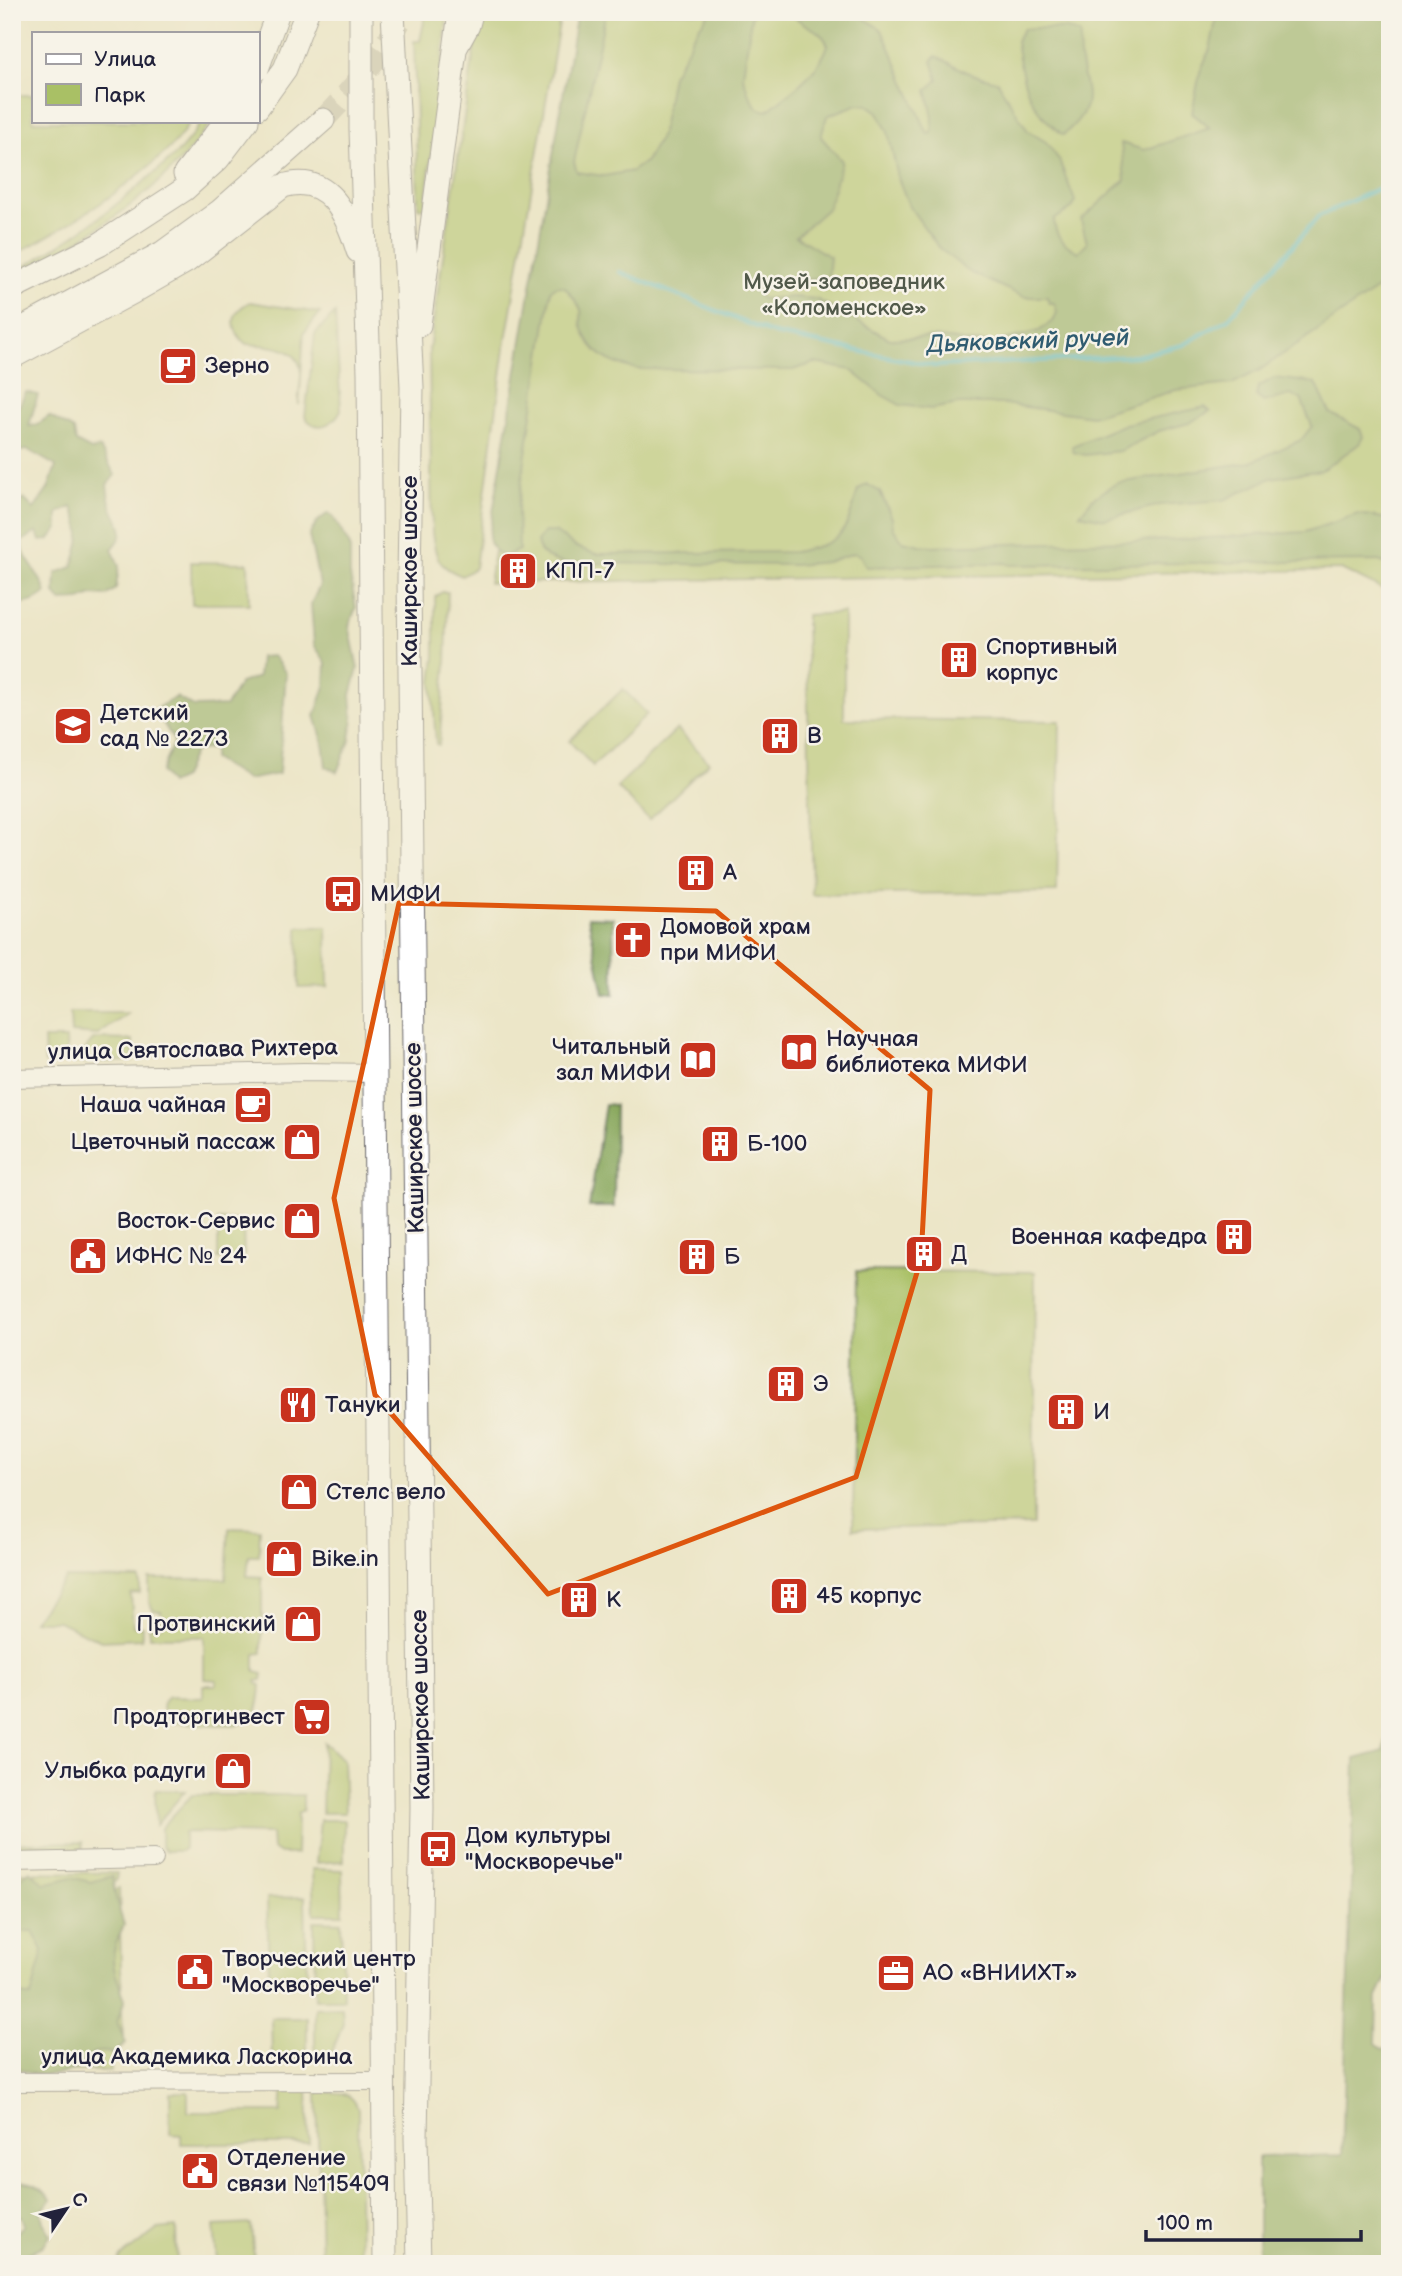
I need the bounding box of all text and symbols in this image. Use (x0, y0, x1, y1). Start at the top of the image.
legend (32, 32, 259, 122)
text: Улица (94, 47, 157, 72)
text: Парк (94, 83, 145, 108)
park label: Музей-заповедник «Коломенское» (743, 268, 946, 322)
water label: Дьяковский ручей (924, 323, 1130, 359)
cafe icon: Зерно (157, 345, 199, 387)
place label: Зерно (205, 352, 269, 380)
street label: Каширское шоссе (396, 475, 424, 667)
building icon: КПП-7 (497, 550, 539, 592)
place label: КПП-7 (545, 557, 615, 585)
place label: Спортивный корпус (986, 633, 1118, 687)
building icon: Спортивный корпус (938, 639, 980, 681)
place label: Детский сад № 2273 (100, 699, 229, 753)
school or university icon: Детский сад № 2273 (52, 705, 94, 747)
building icon: В (759, 715, 801, 757)
place label: В (807, 722, 822, 750)
building icon: А (675, 852, 717, 894)
place label: А (722, 859, 737, 887)
bus stop icon: МИФИ (322, 873, 364, 915)
place label: МИФИ (370, 880, 441, 908)
place label: Домовой храм при МИФИ (660, 913, 811, 967)
church icon: Домовой храм при МИФИ (612, 919, 654, 961)
place label: Научная библиотека МИФИ (826, 1025, 1028, 1079)
library icon: Научная библиотека МИФИ (778, 1031, 820, 1073)
street label: улица Святослава Рихтера (48, 1033, 339, 1067)
place label: Читальный зал МИФИ (552, 1033, 671, 1087)
library icon: Читальный зал МИФИ (677, 1039, 719, 1081)
street label: Каширское шоссе (399, 1042, 431, 1234)
cafe icon: Наша чайная (232, 1084, 274, 1126)
place label: Наша чайная (80, 1091, 226, 1119)
shop icon: Цветочный пассаж (281, 1121, 323, 1163)
building icon: Б-100 (699, 1123, 741, 1165)
place label: Цветочный пассаж (70, 1128, 275, 1156)
place label: Б-100 (747, 1130, 807, 1158)
shop icon: Восток-Сервис (281, 1200, 323, 1242)
place label: Восток-Сервис (117, 1207, 275, 1235)
building icon: Военная кафедра (1213, 1216, 1255, 1258)
place label: Военная кафедра (1011, 1223, 1207, 1251)
building icon: Д (903, 1233, 945, 1275)
public building icon: ИФНС № 24 (67, 1235, 109, 1277)
building icon: Б (676, 1236, 718, 1278)
place label: Д (951, 1240, 967, 1268)
place label: ИФНС № 24 (115, 1242, 247, 1270)
place label: Б (724, 1243, 740, 1271)
building icon: Э (765, 1363, 807, 1405)
place label: Э (813, 1370, 829, 1398)
restaurant icon: Тануки (277, 1384, 319, 1426)
place label: Тануки (325, 1391, 401, 1419)
building icon: И (1045, 1391, 1087, 1433)
place label: И (1093, 1398, 1110, 1426)
shop icon: Стелс вело (278, 1471, 320, 1513)
place label: Стелс вело (326, 1478, 446, 1506)
shop icon: Bike.in (263, 1538, 305, 1580)
place label: Bike.in (311, 1545, 379, 1573)
building icon: 45 корпус (768, 1575, 810, 1617)
building icon: К (558, 1579, 600, 1621)
place label: 45 корпус (816, 1582, 921, 1610)
place label: К (606, 1586, 621, 1614)
shop icon: Протвинский (282, 1603, 324, 1645)
street label: Каширское шоссе (405, 1609, 437, 1801)
place label: Протвинский (136, 1610, 276, 1638)
supermarket icon: Продторгинвест (291, 1696, 333, 1738)
place label: Продторгинвест (113, 1703, 285, 1731)
shop icon: Улыбка радуги (212, 1750, 254, 1792)
place label: Улыбка радуги (44, 1757, 206, 1785)
place label: Дом культуры "Москворечье" (465, 1822, 623, 1876)
bus stop icon: Дом культуры "Москворечье" (417, 1828, 459, 1870)
place label: Творческий центр "Москворечье" (222, 1945, 416, 1999)
public building icon: Творческий центр "Москворечье" (174, 1951, 216, 1993)
office icon: АО «ВНИИХТ» (875, 1952, 917, 1994)
place label: АО «ВНИИХТ» (922, 1959, 1078, 1987)
street label: улица Академика Ласкорина (41, 2043, 353, 2071)
place label: Отделение связи №115409 (227, 2144, 390, 2198)
public building icon: Отделение связи №115409 (179, 2150, 221, 2192)
north arrow (32, 2174, 102, 2244)
text: С (65, 2188, 92, 2212)
scale bar (1146, 2199, 1362, 2243)
text: 100 m (1157, 2211, 1213, 2236)

